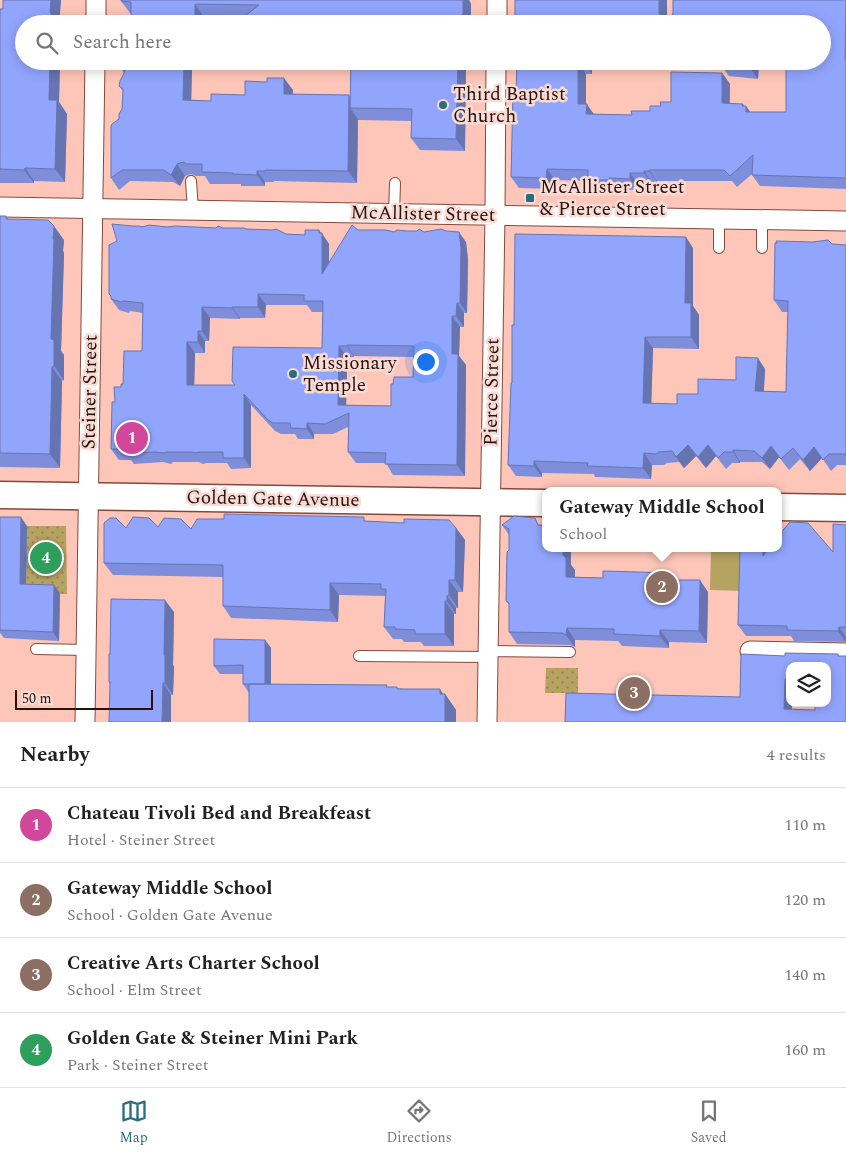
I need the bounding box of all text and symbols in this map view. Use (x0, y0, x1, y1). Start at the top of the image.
search box (15, 15, 831, 70)
text: Search here (73, 28, 172, 57)
icon: search (33, 29, 61, 57)
place label: Third Baptist Church (453, 80, 566, 131)
marker: Third Baptist Church (437, 99, 449, 111)
place label: McAllister Street & Pierce Street (540, 173, 685, 224)
marker: McAllister Street & Pierce Street (524, 192, 536, 204)
street label: McAllister Street (350, 198, 496, 230)
street label: Steiner Street (75, 334, 106, 450)
street label: Pierce Street (477, 338, 507, 446)
place label: Missionary Temple (303, 349, 397, 400)
your location (413, 349, 439, 375)
marker: Missionary Temple (287, 368, 299, 380)
pin: 1 (116, 419, 148, 457)
street label: Golden Gate Avenue (186, 483, 360, 515)
popup (542, 487, 782, 552)
text: Gateway Middle School (559, 493, 765, 522)
text: School (559, 522, 607, 546)
pin: 4 (30, 539, 62, 577)
pin: 2 (646, 568, 678, 606)
map controls (786, 662, 831, 707)
button: layers (786, 662, 831, 707)
pin: 3 (618, 674, 650, 712)
scale bar (15, 687, 152, 710)
text: 50 m (22, 688, 52, 709)
text: Nearby (20, 739, 90, 771)
text: 4 results (767, 743, 826, 767)
text: Chateau Tivoli Bed and Breakfeast (67, 799, 371, 828)
text: 1 (32, 813, 40, 837)
text: 110 m (784, 813, 826, 837)
text: Hotel · Steiner Street (67, 828, 215, 852)
text: Gateway Middle School (67, 874, 272, 903)
text: 2 (32, 888, 40, 912)
text: 120 m (784, 888, 826, 912)
text: School · Golden Gate Avenue (67, 903, 273, 927)
text: Creative Arts Charter School (67, 949, 320, 978)
text: 3 (32, 963, 40, 987)
text: 140 m (784, 963, 826, 987)
text: School · Elm Street (67, 978, 202, 1002)
text: Golden Gate & Steiner Mini Park (67, 1024, 358, 1053)
text: 4 (32, 1038, 40, 1062)
text: 160 m (784, 1038, 826, 1062)
text: Park · Steiner Street (67, 1053, 208, 1077)
tab: Map (119, 1097, 148, 1148)
tab: Directions (386, 1097, 452, 1148)
tab: Saved (691, 1097, 727, 1148)

